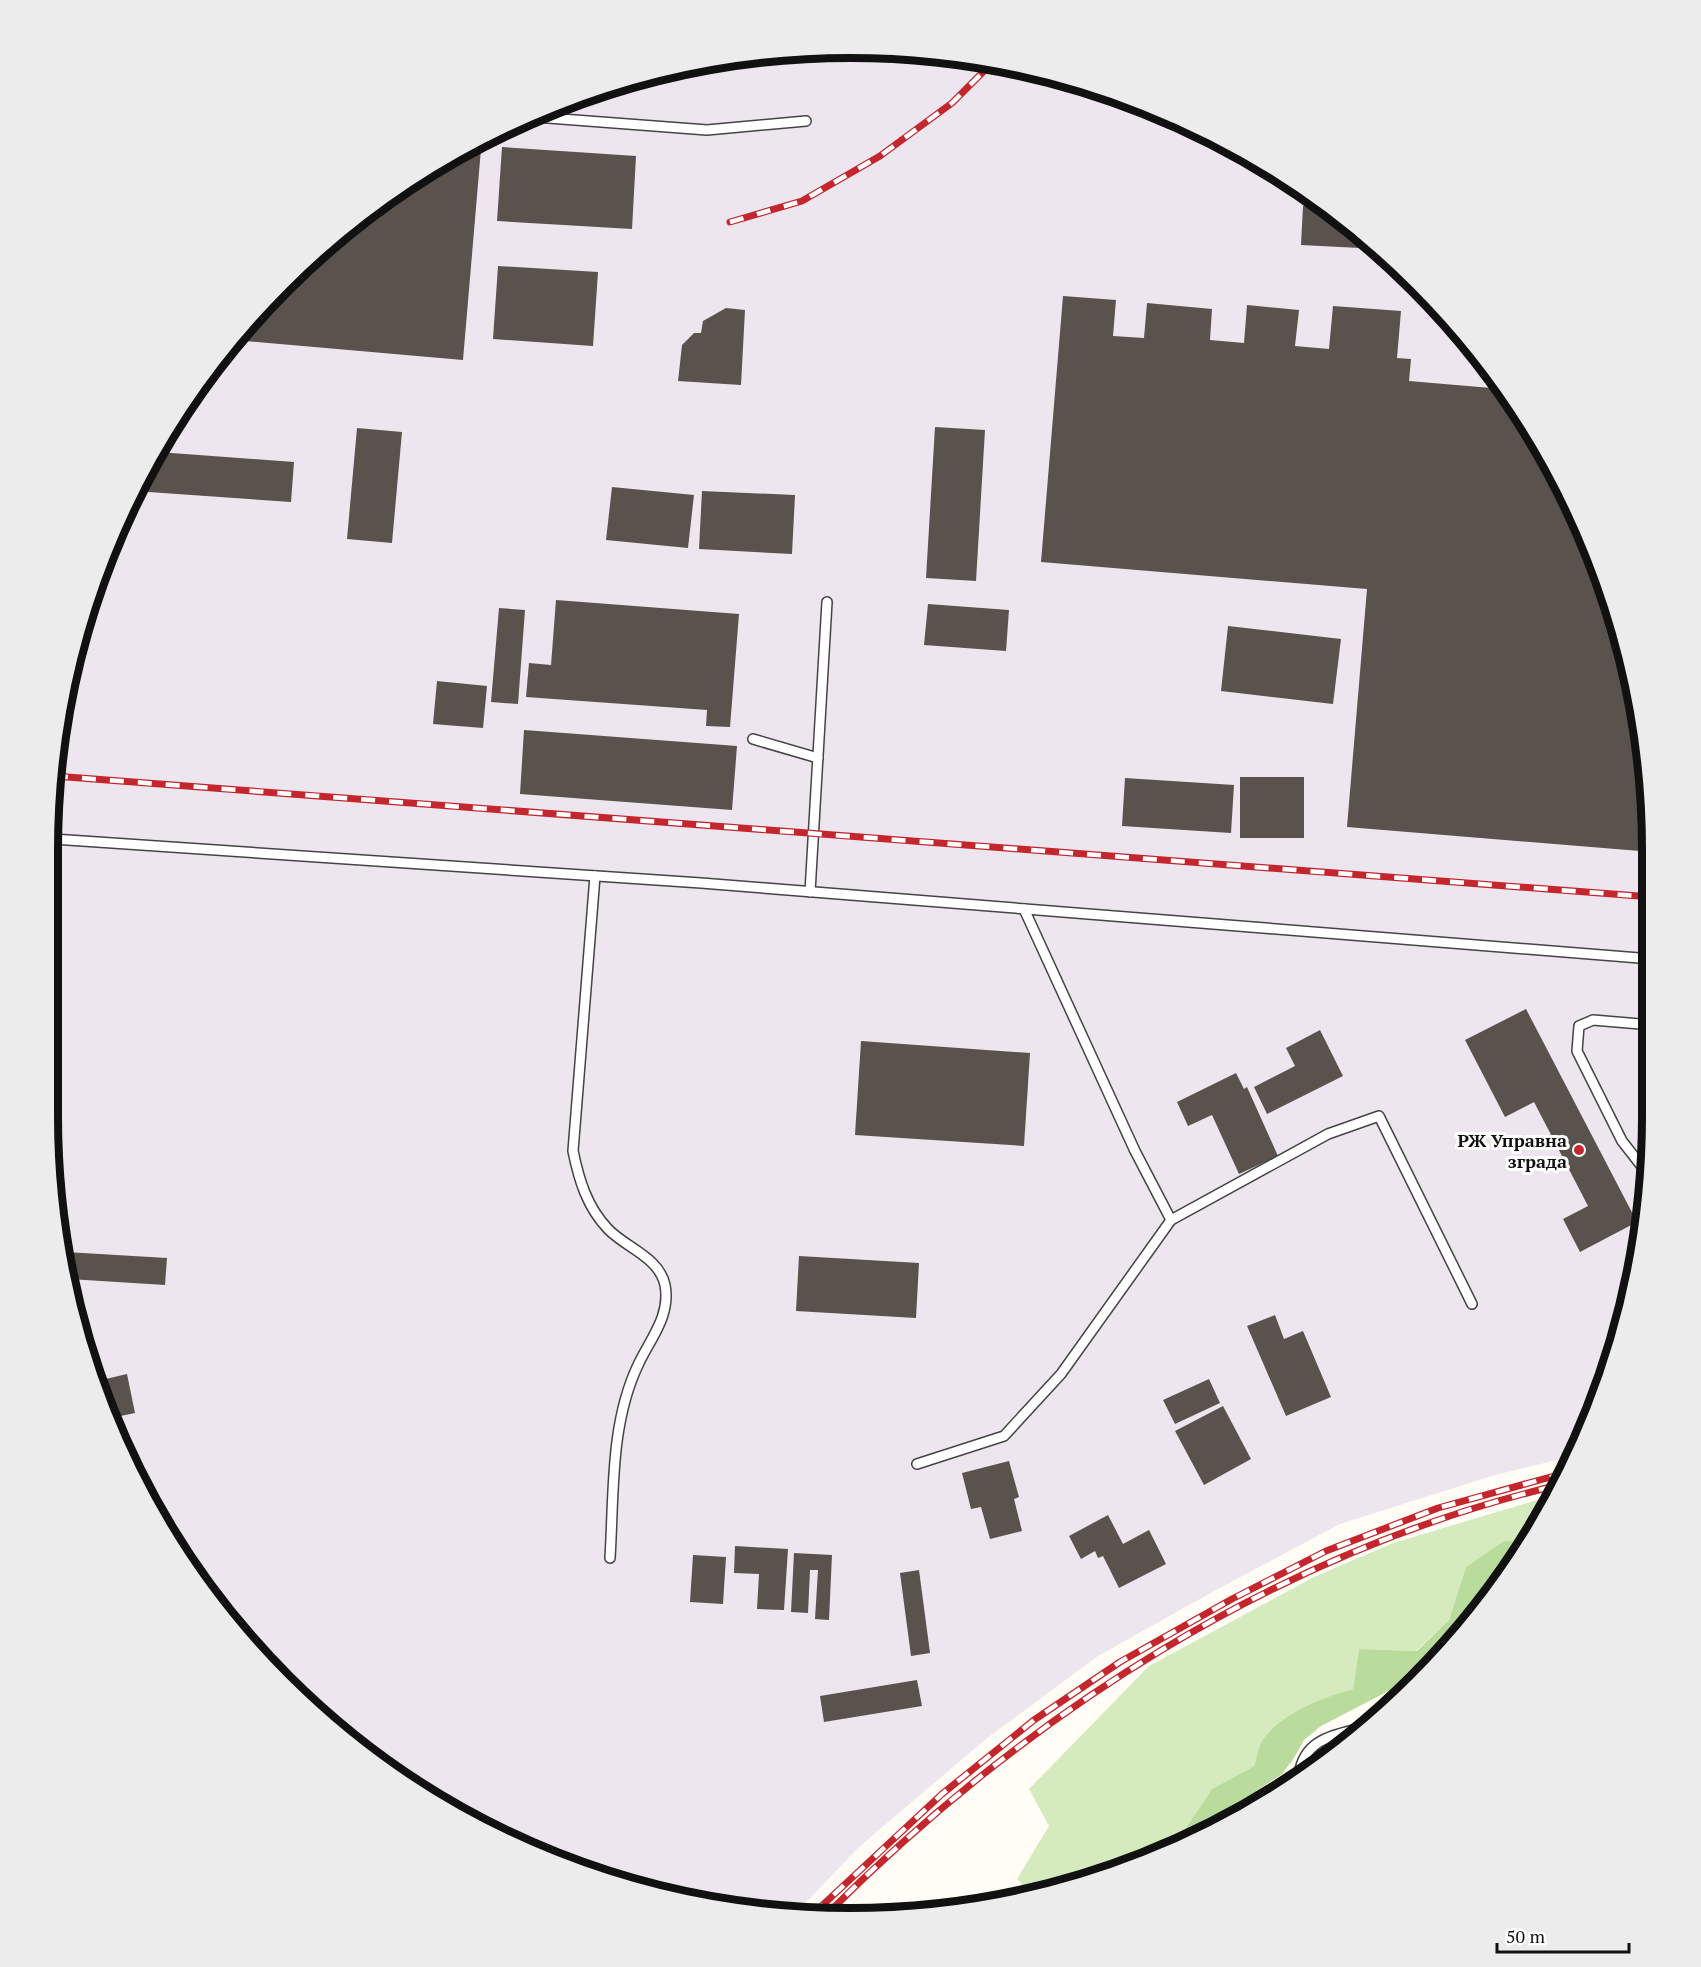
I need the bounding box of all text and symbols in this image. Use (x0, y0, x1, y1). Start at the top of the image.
place label: РЖ Управна зграда (1457, 1128, 1567, 1173)
marker: РЖ Управна зграда (1572, 1143, 1586, 1157)
scale bar (1497, 1916, 1629, 1954)
text: 50 m (1506, 1924, 1546, 1948)

